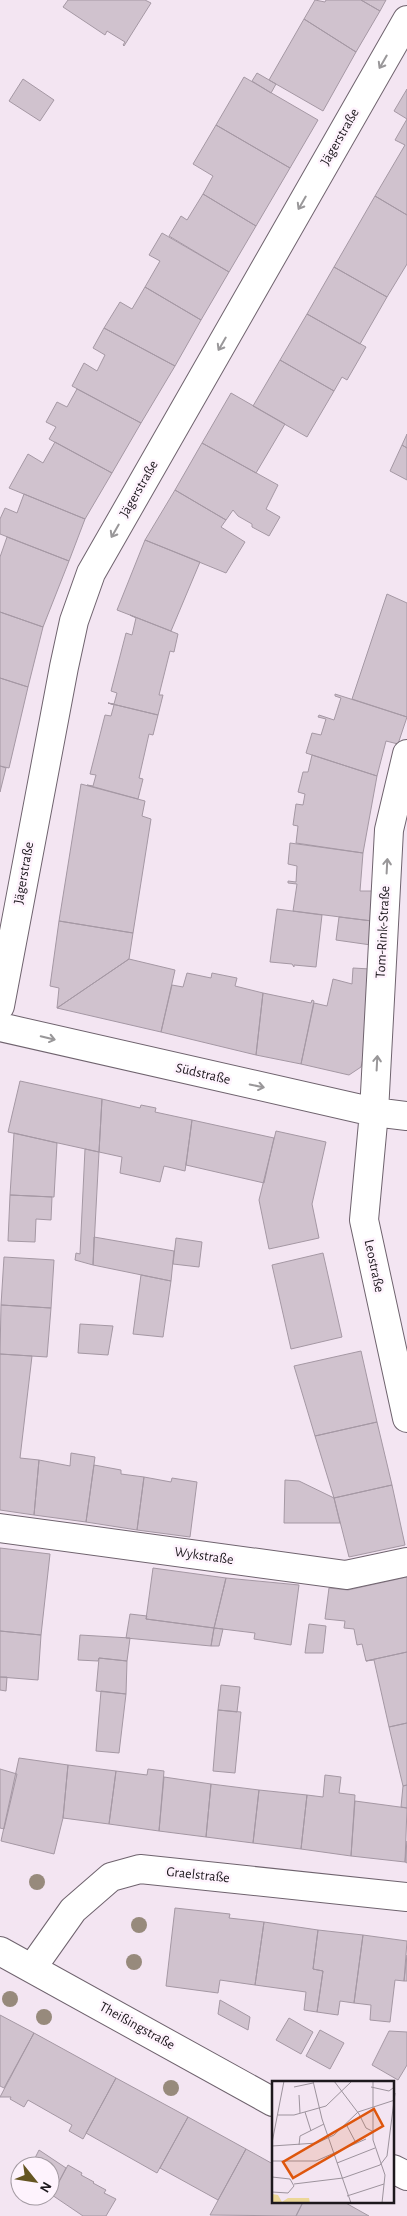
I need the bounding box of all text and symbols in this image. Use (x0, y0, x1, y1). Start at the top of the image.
one-way arrow (377, 55, 387, 69)
street label: Jägerstraße (318, 106, 362, 168)
one-way arrow (297, 196, 307, 210)
one-way arrow (216, 337, 226, 351)
street label: Jägerstraße (117, 458, 161, 520)
one-way arrow (110, 524, 120, 539)
street label: Jägerstraße (12, 841, 36, 905)
one-way arrow (382, 858, 392, 874)
street label: Tom-Rink-Straße (374, 885, 392, 979)
one-way arrow (39, 1034, 55, 1043)
one-way arrow (372, 1055, 381, 1071)
street label: Südstraße (174, 1061, 232, 1087)
one-way arrow (249, 1082, 265, 1091)
street label: Leostraße (362, 1238, 386, 1294)
street label: Wykstraße (174, 1545, 234, 1567)
street label: Graelstraße (166, 1865, 230, 1885)
street label: Theißingstraße (97, 2000, 177, 2052)
inset map (272, 2081, 394, 2204)
north arrow (10, 2156, 60, 2206)
text: N (37, 2179, 54, 2195)

